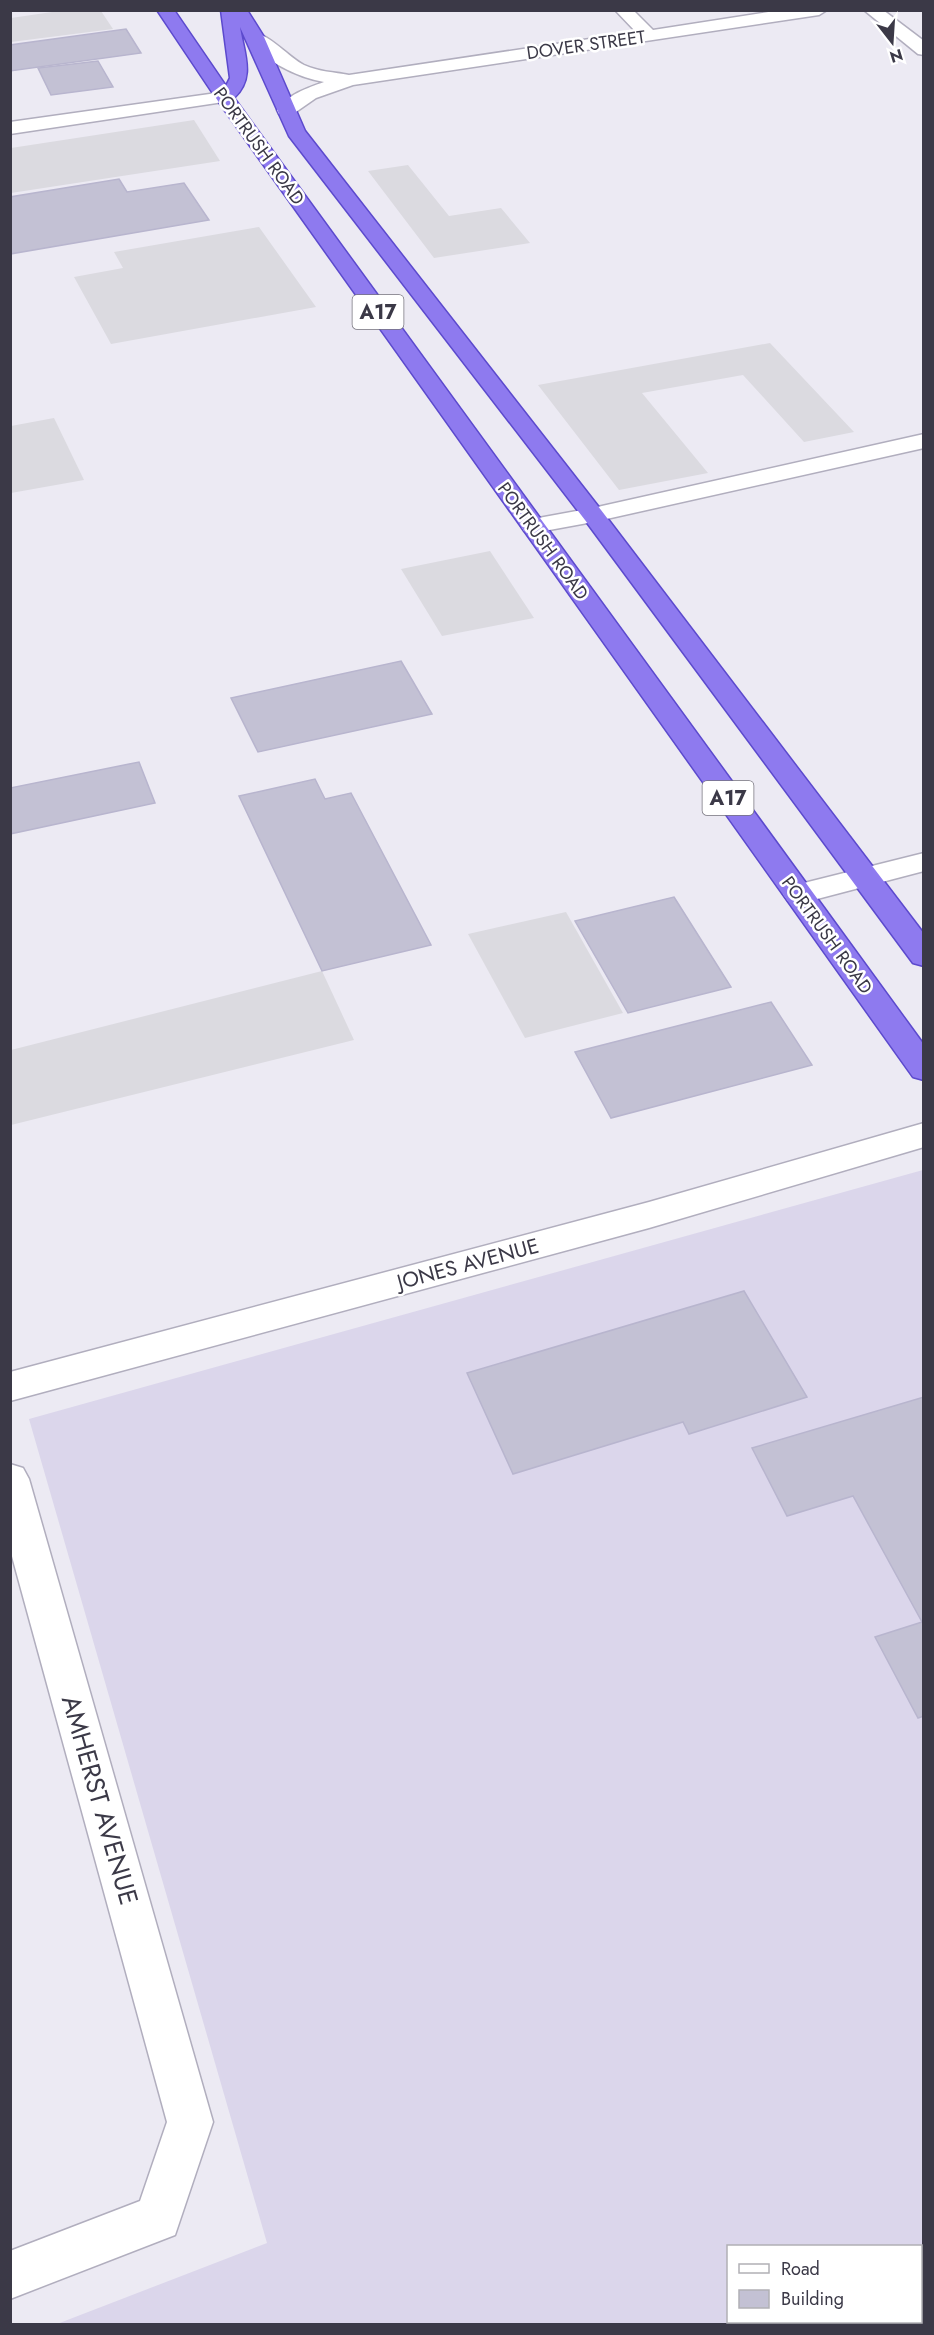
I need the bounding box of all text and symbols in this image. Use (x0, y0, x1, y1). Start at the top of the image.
north arrow (862, 12, 922, 72)
street label: DOVER STREET (525, 24, 648, 66)
text: N (887, 43, 906, 69)
street label: PORTRUSH ROAD (207, 82, 311, 210)
road number: A17 (352, 295, 404, 329)
street label: PORTRUSH ROAD (491, 477, 595, 605)
road number: A17 (702, 781, 754, 815)
street label: PORTRUSH ROAD (775, 871, 879, 999)
street label: JONES AVENUE (391, 1231, 542, 1298)
street label: AMHERST AVENUE (52, 1691, 148, 1909)
legend (727, 2245, 922, 2323)
text: Road (781, 2256, 820, 2282)
text: Building (781, 2286, 844, 2312)

